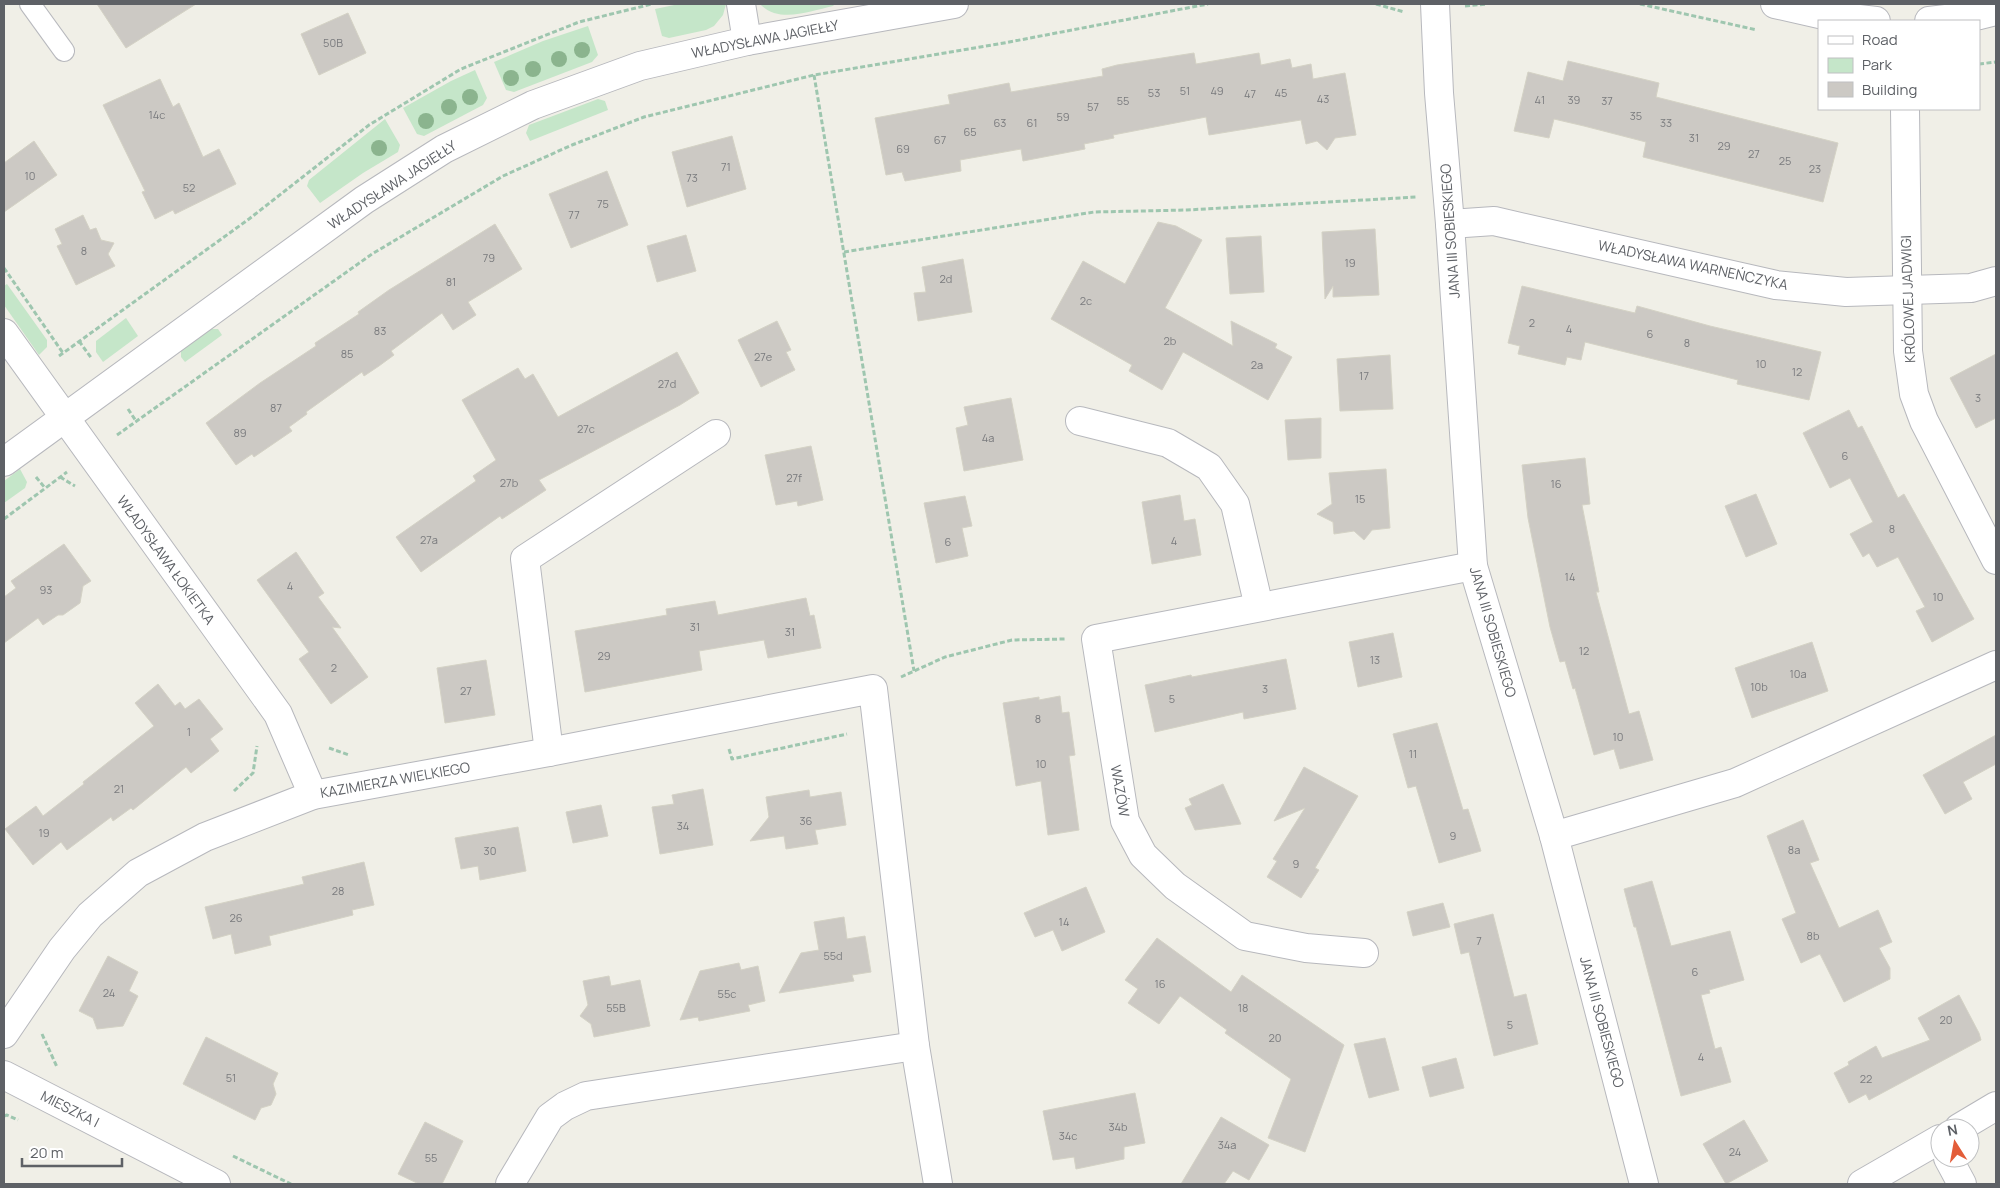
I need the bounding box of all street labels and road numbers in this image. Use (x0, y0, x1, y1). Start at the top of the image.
street label: WŁADYSŁAWA JAGIEŁŁY (690, 15, 840, 62)
street label: WŁADYSŁAWA JAGIEŁŁY (324, 136, 460, 233)
street label: JANA III SOBIESKIEGO (1435, 163, 1464, 299)
street label: WŁADYSŁAWA WARNEŃCZYKA (1596, 235, 1790, 294)
street label: KRÓLOWEJ JADWIGI (1896, 235, 1919, 363)
street label: WŁADYSŁAWA ŁOKIETKA (113, 491, 220, 628)
street label: JANA III SOBIESKIEGO (1466, 564, 1521, 699)
street label: KAZIMIERZA WIELKIEGO (319, 757, 471, 802)
street label: WAZÓW (1107, 763, 1134, 818)
street label: JANA III SOBIESKIEGO (1576, 954, 1629, 1089)
street label: MIESZKA I (38, 1086, 103, 1131)

